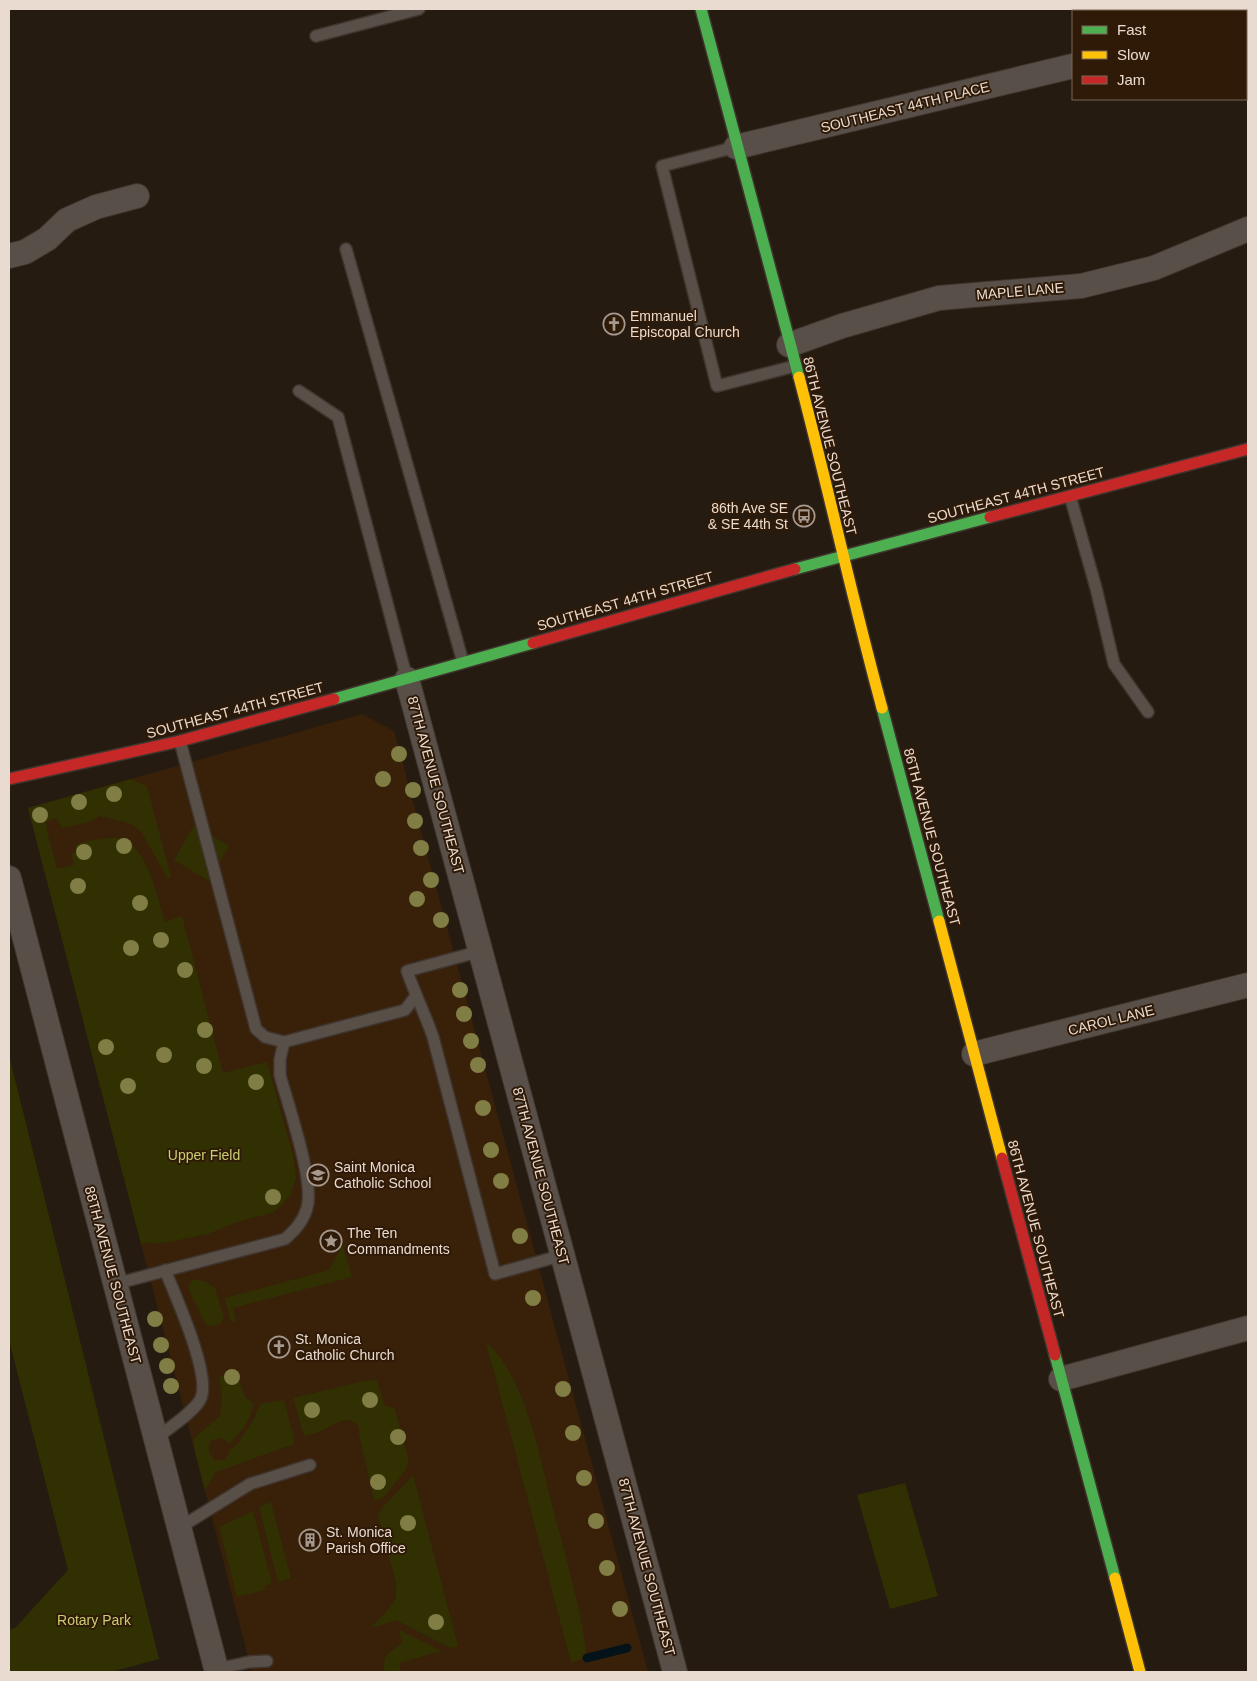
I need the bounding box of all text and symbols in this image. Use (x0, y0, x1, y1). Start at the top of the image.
legend (1072, 10, 1247, 100)
text: Fast (1117, 21, 1147, 38)
text: Slow (1117, 46, 1150, 63)
text: Jam (1117, 71, 1145, 88)
street label: SOUTHEAST 44TH PLACE (819, 78, 991, 136)
street label: MAPLE LANE (976, 279, 1064, 303)
place label: Emmanuel Episcopal Church (630, 308, 740, 340)
church icon: Emmanuel Episcopal Church (602, 312, 626, 336)
street label: 86TH AVENUE SOUTHEAST (800, 355, 860, 537)
street label: SOUTHEAST 44TH STREET (926, 464, 1107, 526)
place label: 86th Ave SE & SE 44th St (708, 500, 788, 532)
bus stop icon: 86th Ave SE & SE 44th St (792, 504, 816, 528)
street label: SOUTHEAST 44TH STREET (535, 568, 715, 634)
street label: SOUTHEAST 44TH STREET (145, 679, 326, 741)
street label: 87TH AVENUE SOUTHEAST (405, 694, 468, 876)
street label: 86TH AVENUE SOUTHEAST (901, 746, 964, 928)
street label: CAROL LANE (1066, 1002, 1156, 1038)
street label: 87TH AVENUE SOUTHEAST (510, 1085, 573, 1267)
street label: 86TH AVENUE SOUTHEAST (1005, 1138, 1068, 1320)
park label: Upper Field (168, 1147, 240, 1163)
place label: Saint Monica Catholic School (334, 1159, 431, 1191)
school or university icon: Saint Monica Catholic School (306, 1163, 330, 1187)
street label: 88TH AVENUE SOUTHEAST (82, 1184, 145, 1366)
place label: The Ten Commandments (347, 1225, 450, 1257)
place icon: The Ten Commandments (319, 1229, 343, 1253)
place label: St. Monica Catholic Church (295, 1331, 395, 1363)
church icon: St. Monica Catholic Church (267, 1335, 291, 1359)
street label: 87TH AVENUE SOUTHEAST (616, 1476, 679, 1658)
place label: St. Monica Parish Office (326, 1524, 406, 1556)
building icon: St. Monica Parish Office (298, 1528, 322, 1552)
park label: Rotary Park (57, 1612, 132, 1628)

